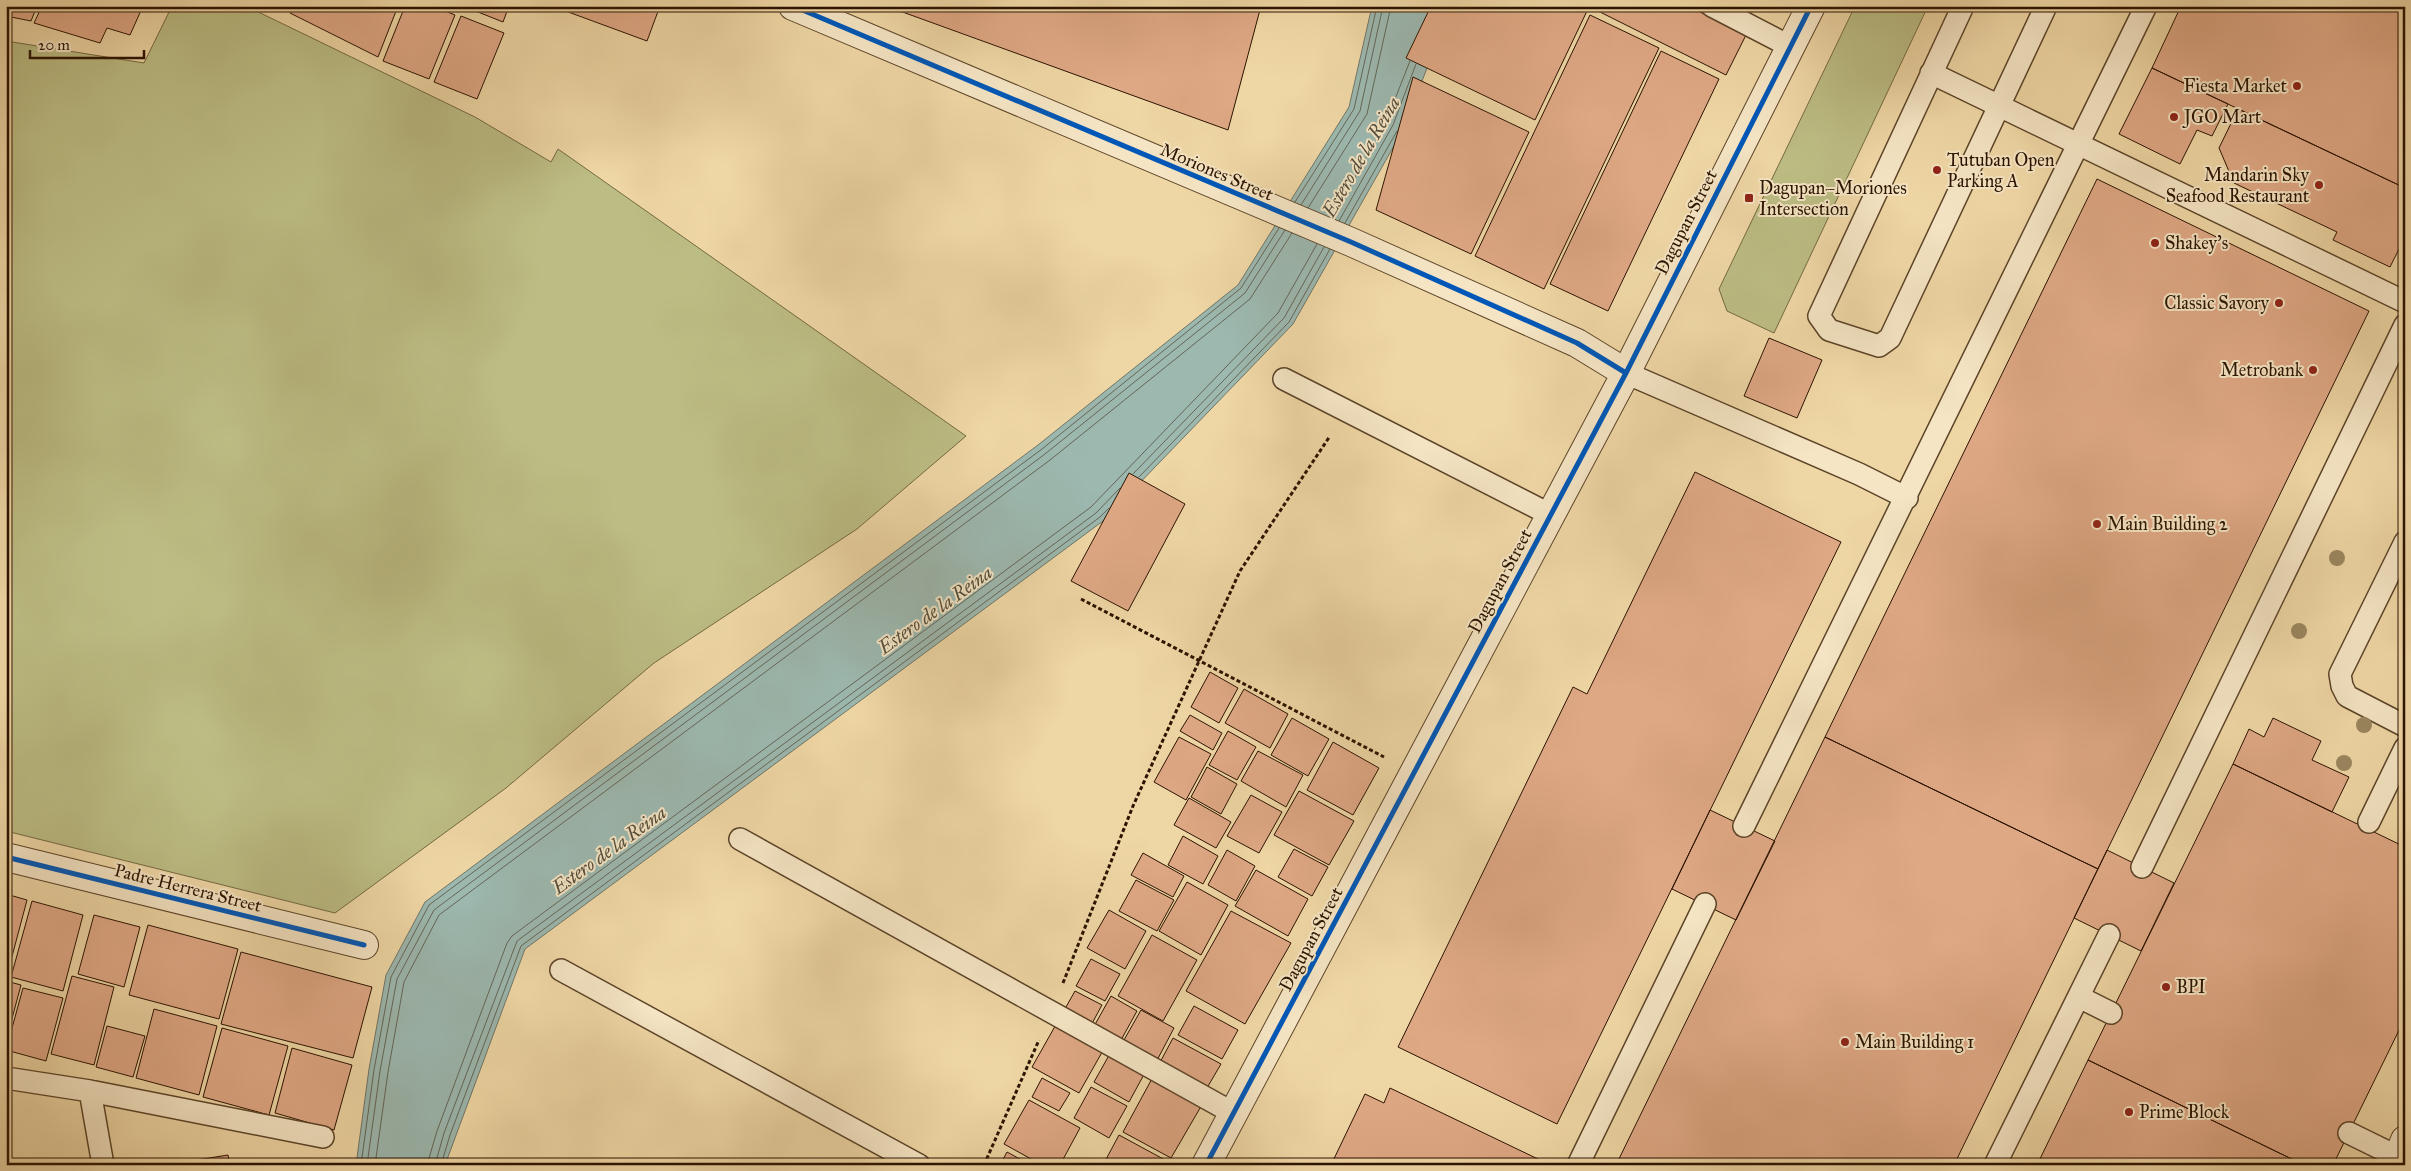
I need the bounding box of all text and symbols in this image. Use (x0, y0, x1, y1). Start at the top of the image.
scale bar (30, 28, 144, 60)
text: 20 m (38, 36, 70, 54)
place label: Fiesta Market (2184, 75, 2288, 97)
marker: Fiesta Market (2291, 80, 2303, 92)
water label: Estero de la Reina (1317, 93, 1405, 222)
place label: JGO Mart (2182, 106, 2262, 129)
marker: JGO Mart (2168, 111, 2180, 123)
street label: Moriones Street (1157, 138, 1277, 206)
place label: Tutuban Open Parking A (1947, 149, 2055, 193)
marker: Tutuban Open Parking A (1931, 164, 1943, 176)
place label: Mandarin Sky Seafood Restaurant (2166, 164, 2310, 207)
street label: Dagupan Street (1650, 165, 1723, 279)
place label: Dagupan–Moriones Intersection (1759, 177, 1907, 220)
marker: Mandarin Sky Seafood Restaurant (2313, 179, 2325, 191)
marker: Dagupan–Moriones Intersection (1743, 192, 1755, 204)
place label: Shakey's (2165, 232, 2228, 254)
marker: Shakey's (2149, 237, 2161, 249)
place label: Classic Savory (2164, 292, 2270, 314)
marker: Classic Savory (2273, 297, 2285, 309)
place label: Metrobank (2220, 359, 2304, 381)
marker: Metrobank (2307, 364, 2319, 376)
place label: Main Building 2 (2107, 513, 2228, 536)
marker: Main Building 2 (2091, 518, 2103, 530)
street label: Dagupan Street (1463, 525, 1538, 637)
water label: Estero de la Reina (873, 561, 996, 660)
water label: Estero de la Reina (547, 801, 670, 900)
street label: Padre Herrera Street (112, 859, 265, 917)
street label: Dagupan Street (1274, 883, 1349, 995)
place label: BPI (2176, 976, 2206, 998)
marker: BPI (2160, 981, 2172, 993)
place label: Main Building 1 (1855, 1031, 1974, 1054)
marker: Main Building 1 (1839, 1036, 1851, 1048)
place label: Prime Block (2139, 1101, 2230, 1123)
marker: Prime Block (2123, 1106, 2135, 1118)

